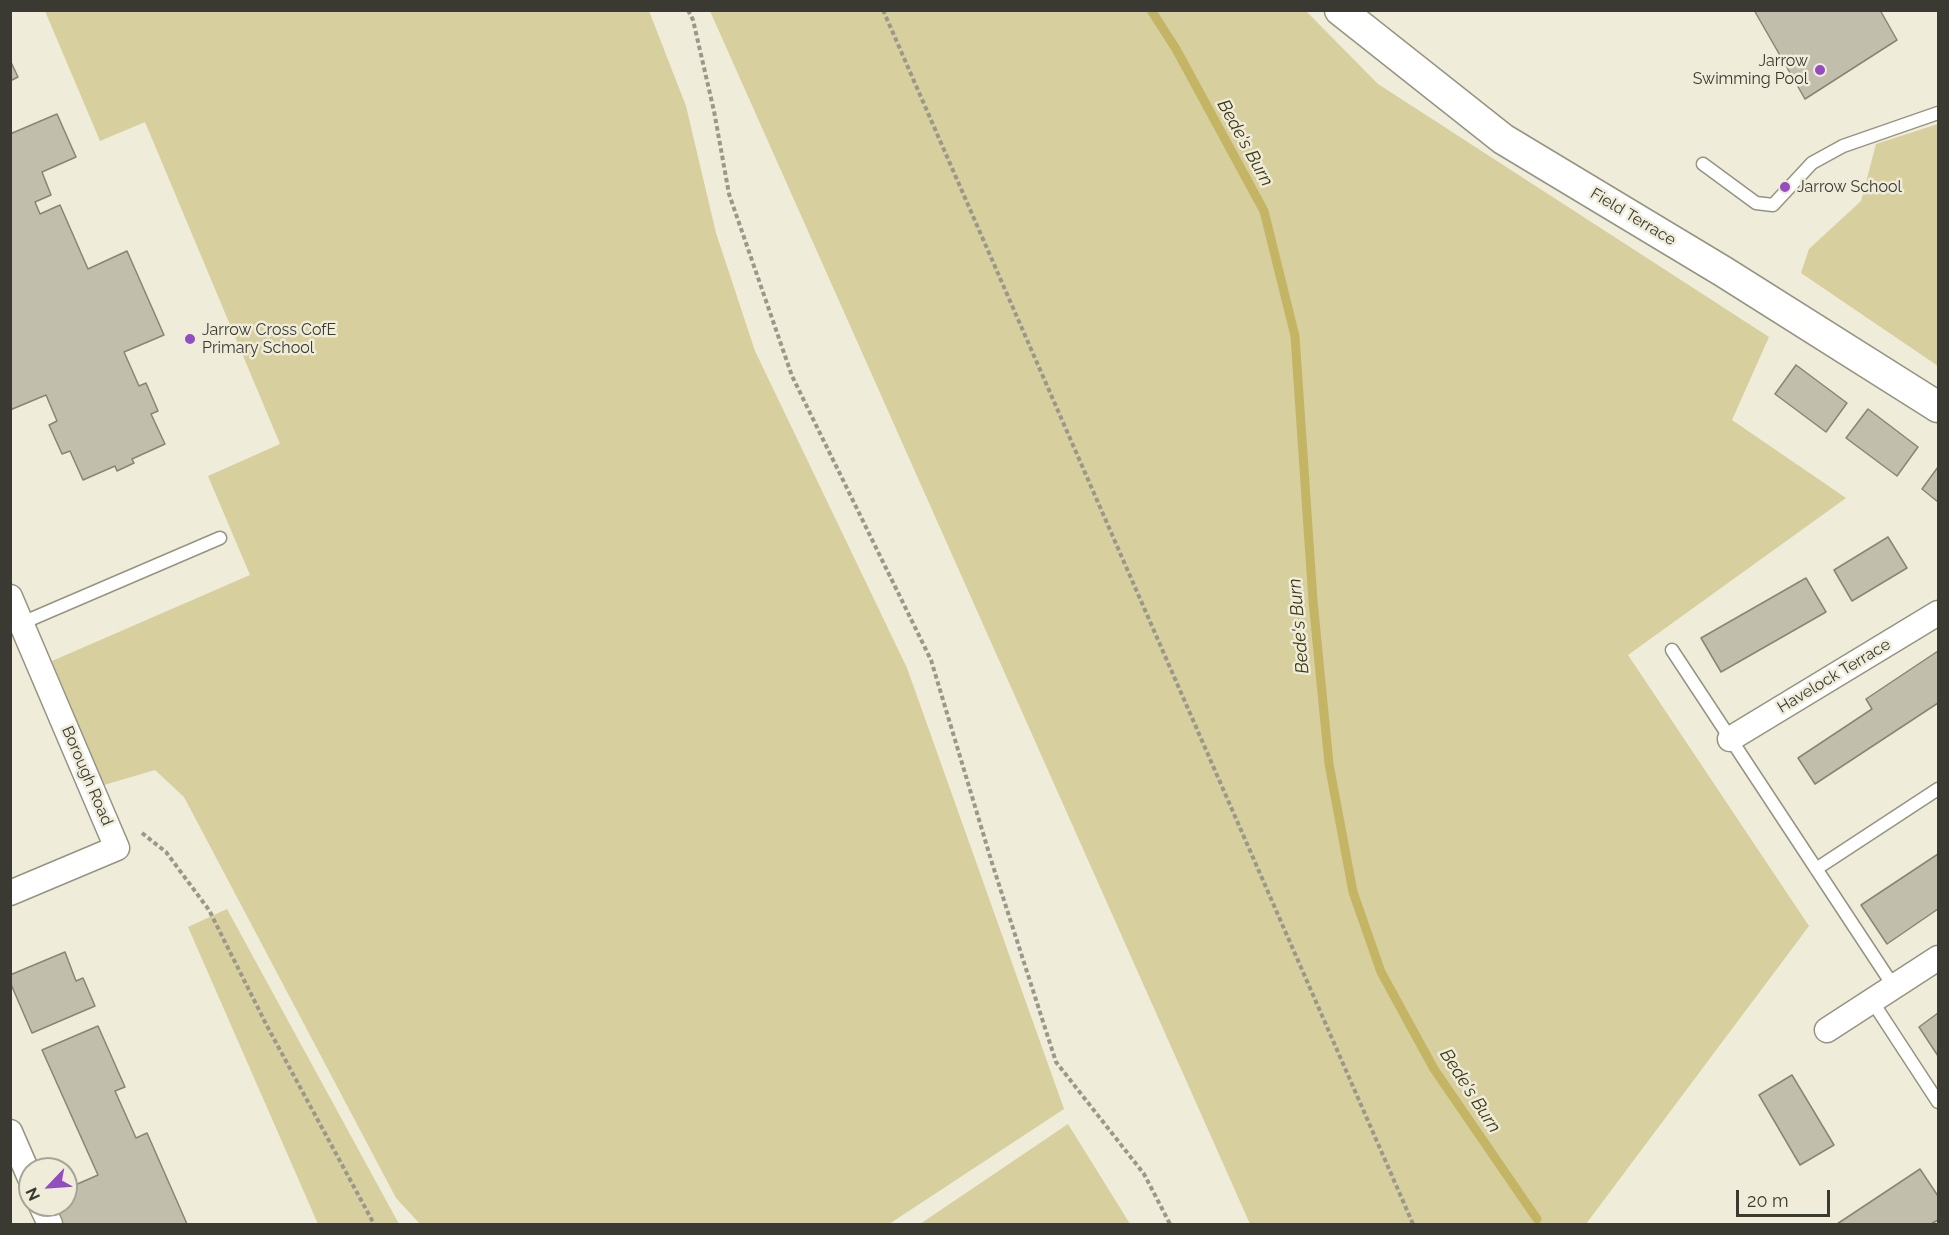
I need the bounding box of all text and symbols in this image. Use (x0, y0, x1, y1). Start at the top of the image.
place label: Jarrow Swimming Pool (1693, 51, 1808, 89)
marker: Jarrow Swimming Pool (1813, 63, 1827, 77)
water label: Bede's Burn (1212, 96, 1278, 190)
place label: Jarrow School (1797, 177, 1902, 197)
marker: Jarrow School (1778, 180, 1792, 194)
street label: Field Terrace (1587, 184, 1679, 250)
place label: Jarrow Cross CofE Primary School (202, 320, 336, 358)
marker: Jarrow Cross CofE Primary School (183, 332, 197, 346)
water label: Bede's Burn (1284, 577, 1314, 675)
street label: Havelock Terrace (1774, 635, 1894, 717)
street label: Borough Road (57, 723, 117, 829)
water label: Bede's Burn (1435, 1045, 1505, 1137)
north arrow (18, 1157, 78, 1217)
scale bar (1739, 1178, 1834, 1216)
text: N (22, 1184, 44, 1204)
text: 20 m (1747, 1190, 1789, 1211)

